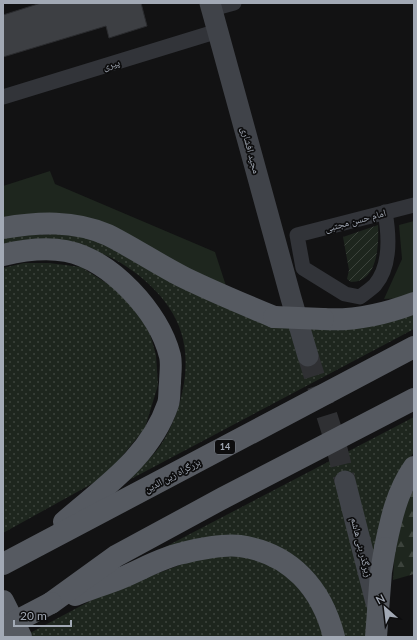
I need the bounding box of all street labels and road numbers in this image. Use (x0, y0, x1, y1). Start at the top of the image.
street label: پیری (101, 56, 121, 73)
street label: مجید افشاری (238, 125, 263, 175)
street label: امام حسن مجتبی (323, 206, 387, 236)
road number: 14 (215, 440, 235, 454)
street label: بزرگراه زین الدین (142, 455, 203, 496)
street label: زیرگذر بنی هاشم (347, 516, 375, 579)

